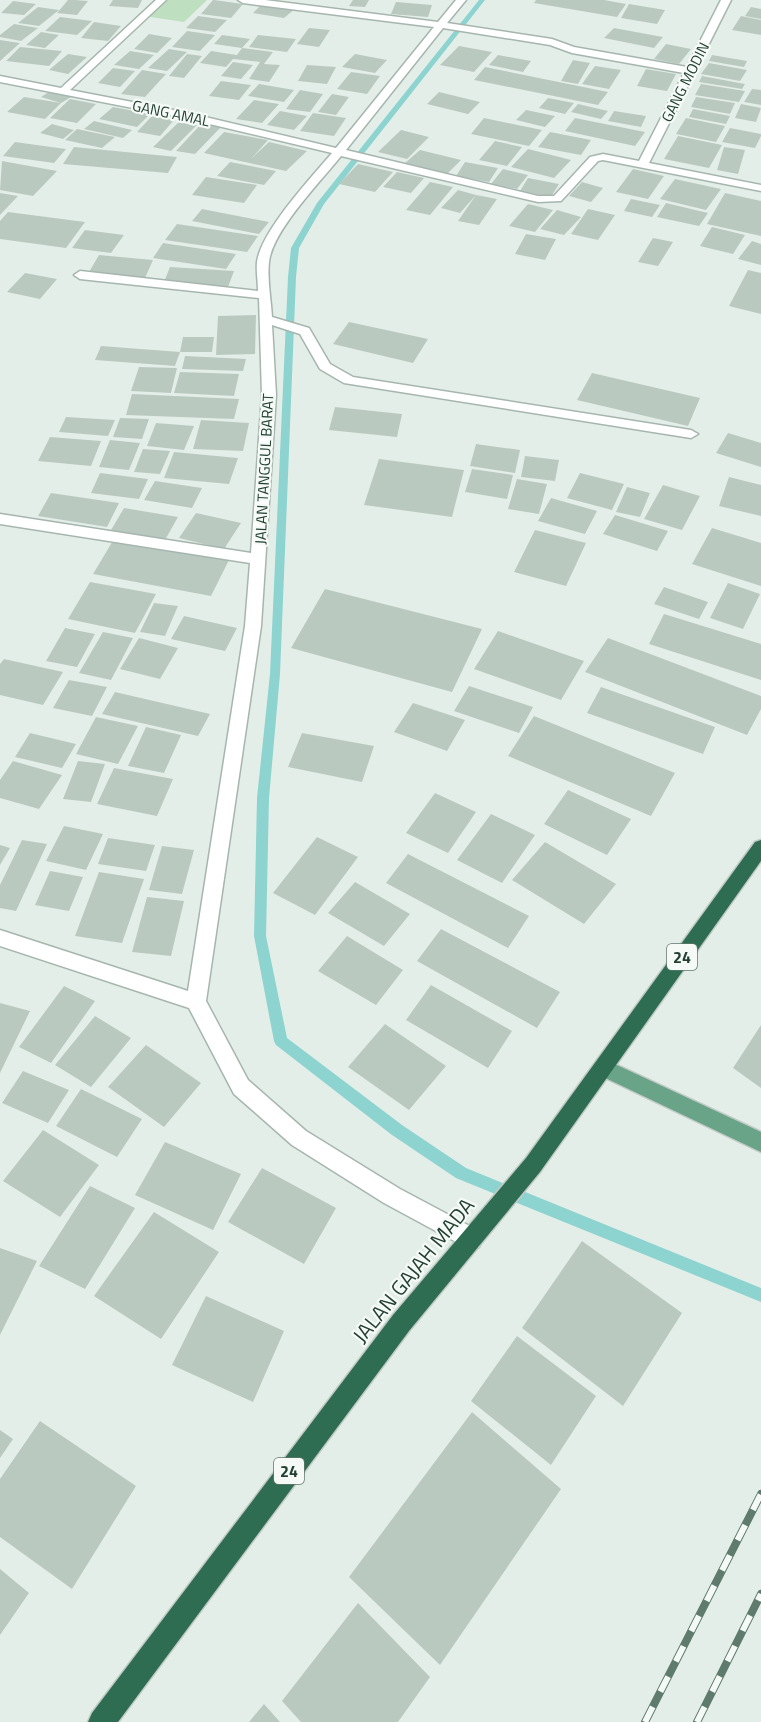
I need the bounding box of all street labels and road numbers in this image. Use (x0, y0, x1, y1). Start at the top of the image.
street label: GANG MODIN (655, 38, 715, 126)
street label: GANG AMAL (130, 94, 212, 132)
street label: JALAN TANGGUL BARAT (249, 393, 279, 545)
road number: 24 (667, 944, 697, 970)
street label: JALAN GAJAH MADA (344, 1190, 482, 1349)
road number: 24 (274, 1458, 304, 1484)

